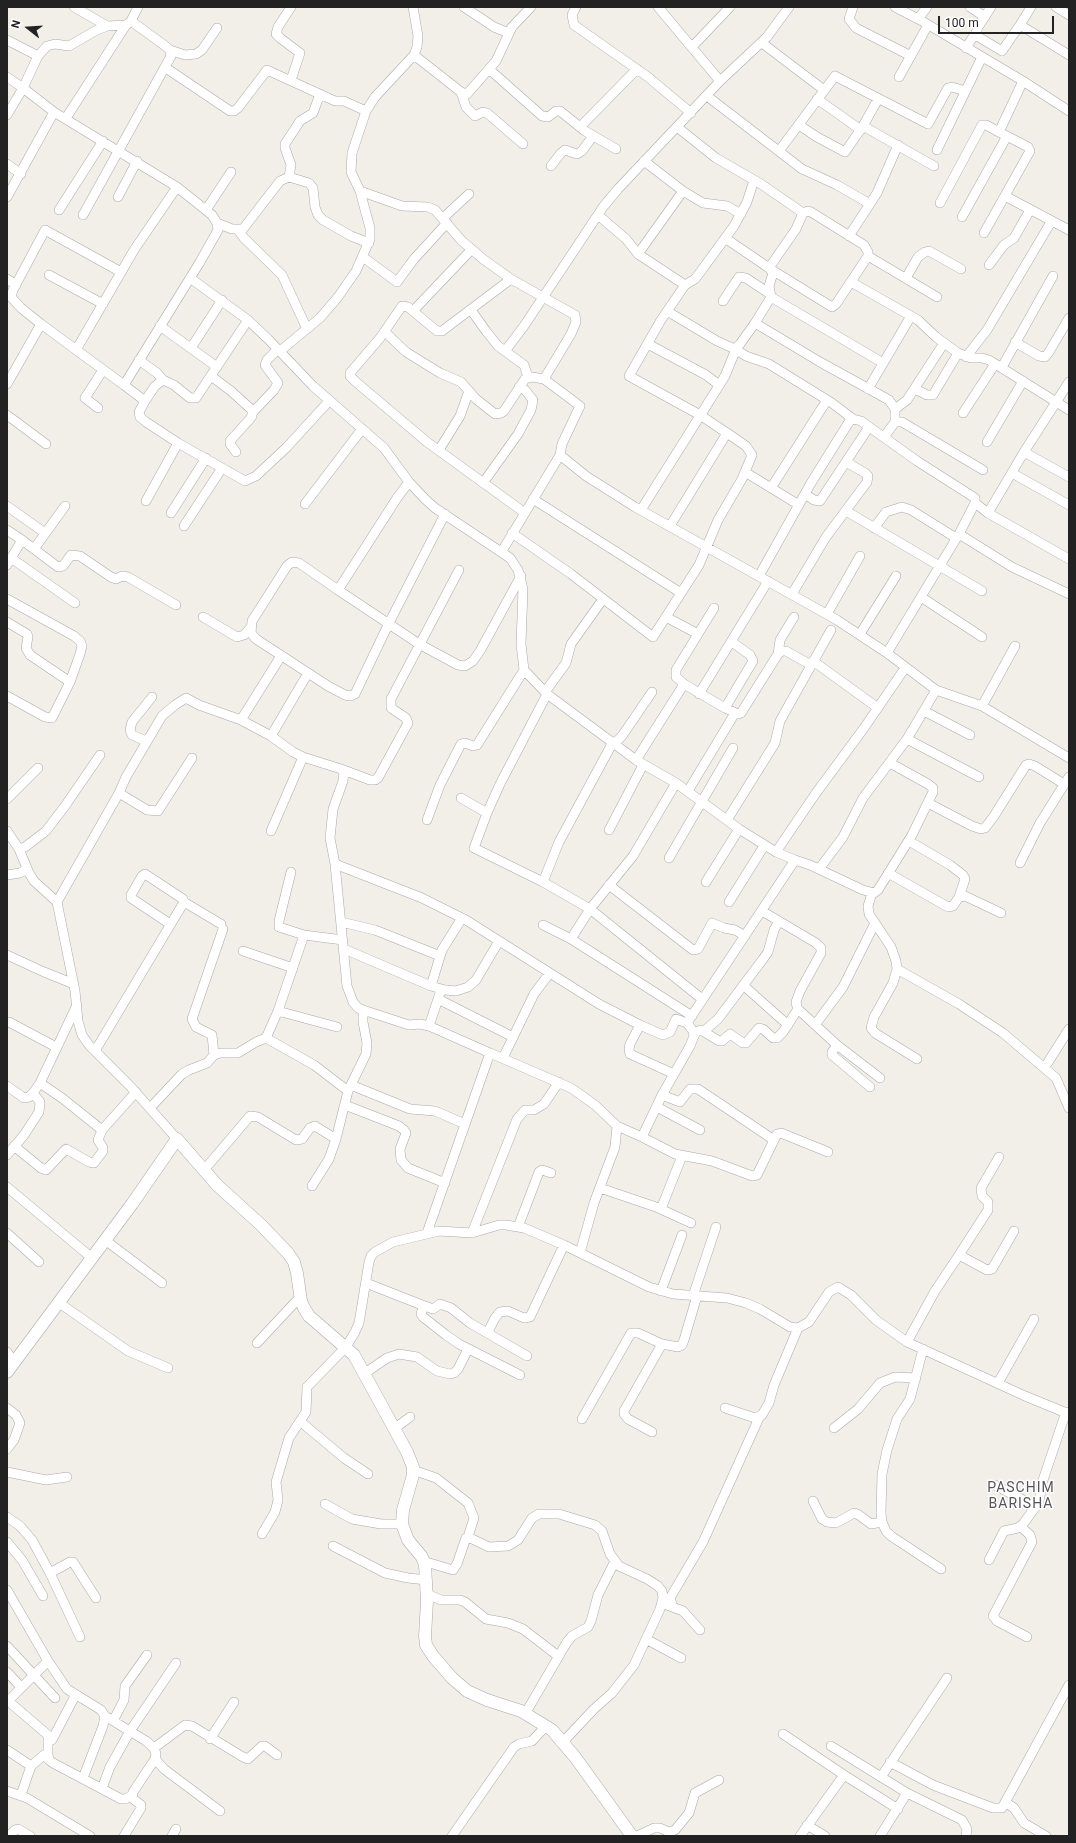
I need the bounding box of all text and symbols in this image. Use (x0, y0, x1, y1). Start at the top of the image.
north arrow (8, 8, 48, 48)
scale bar (940, 8, 1056, 34)
text: 100 m (945, 16, 979, 30)
text: N (9, 19, 23, 30)
district label: PASCHIM BARISHA (987, 1480, 1055, 1512)

